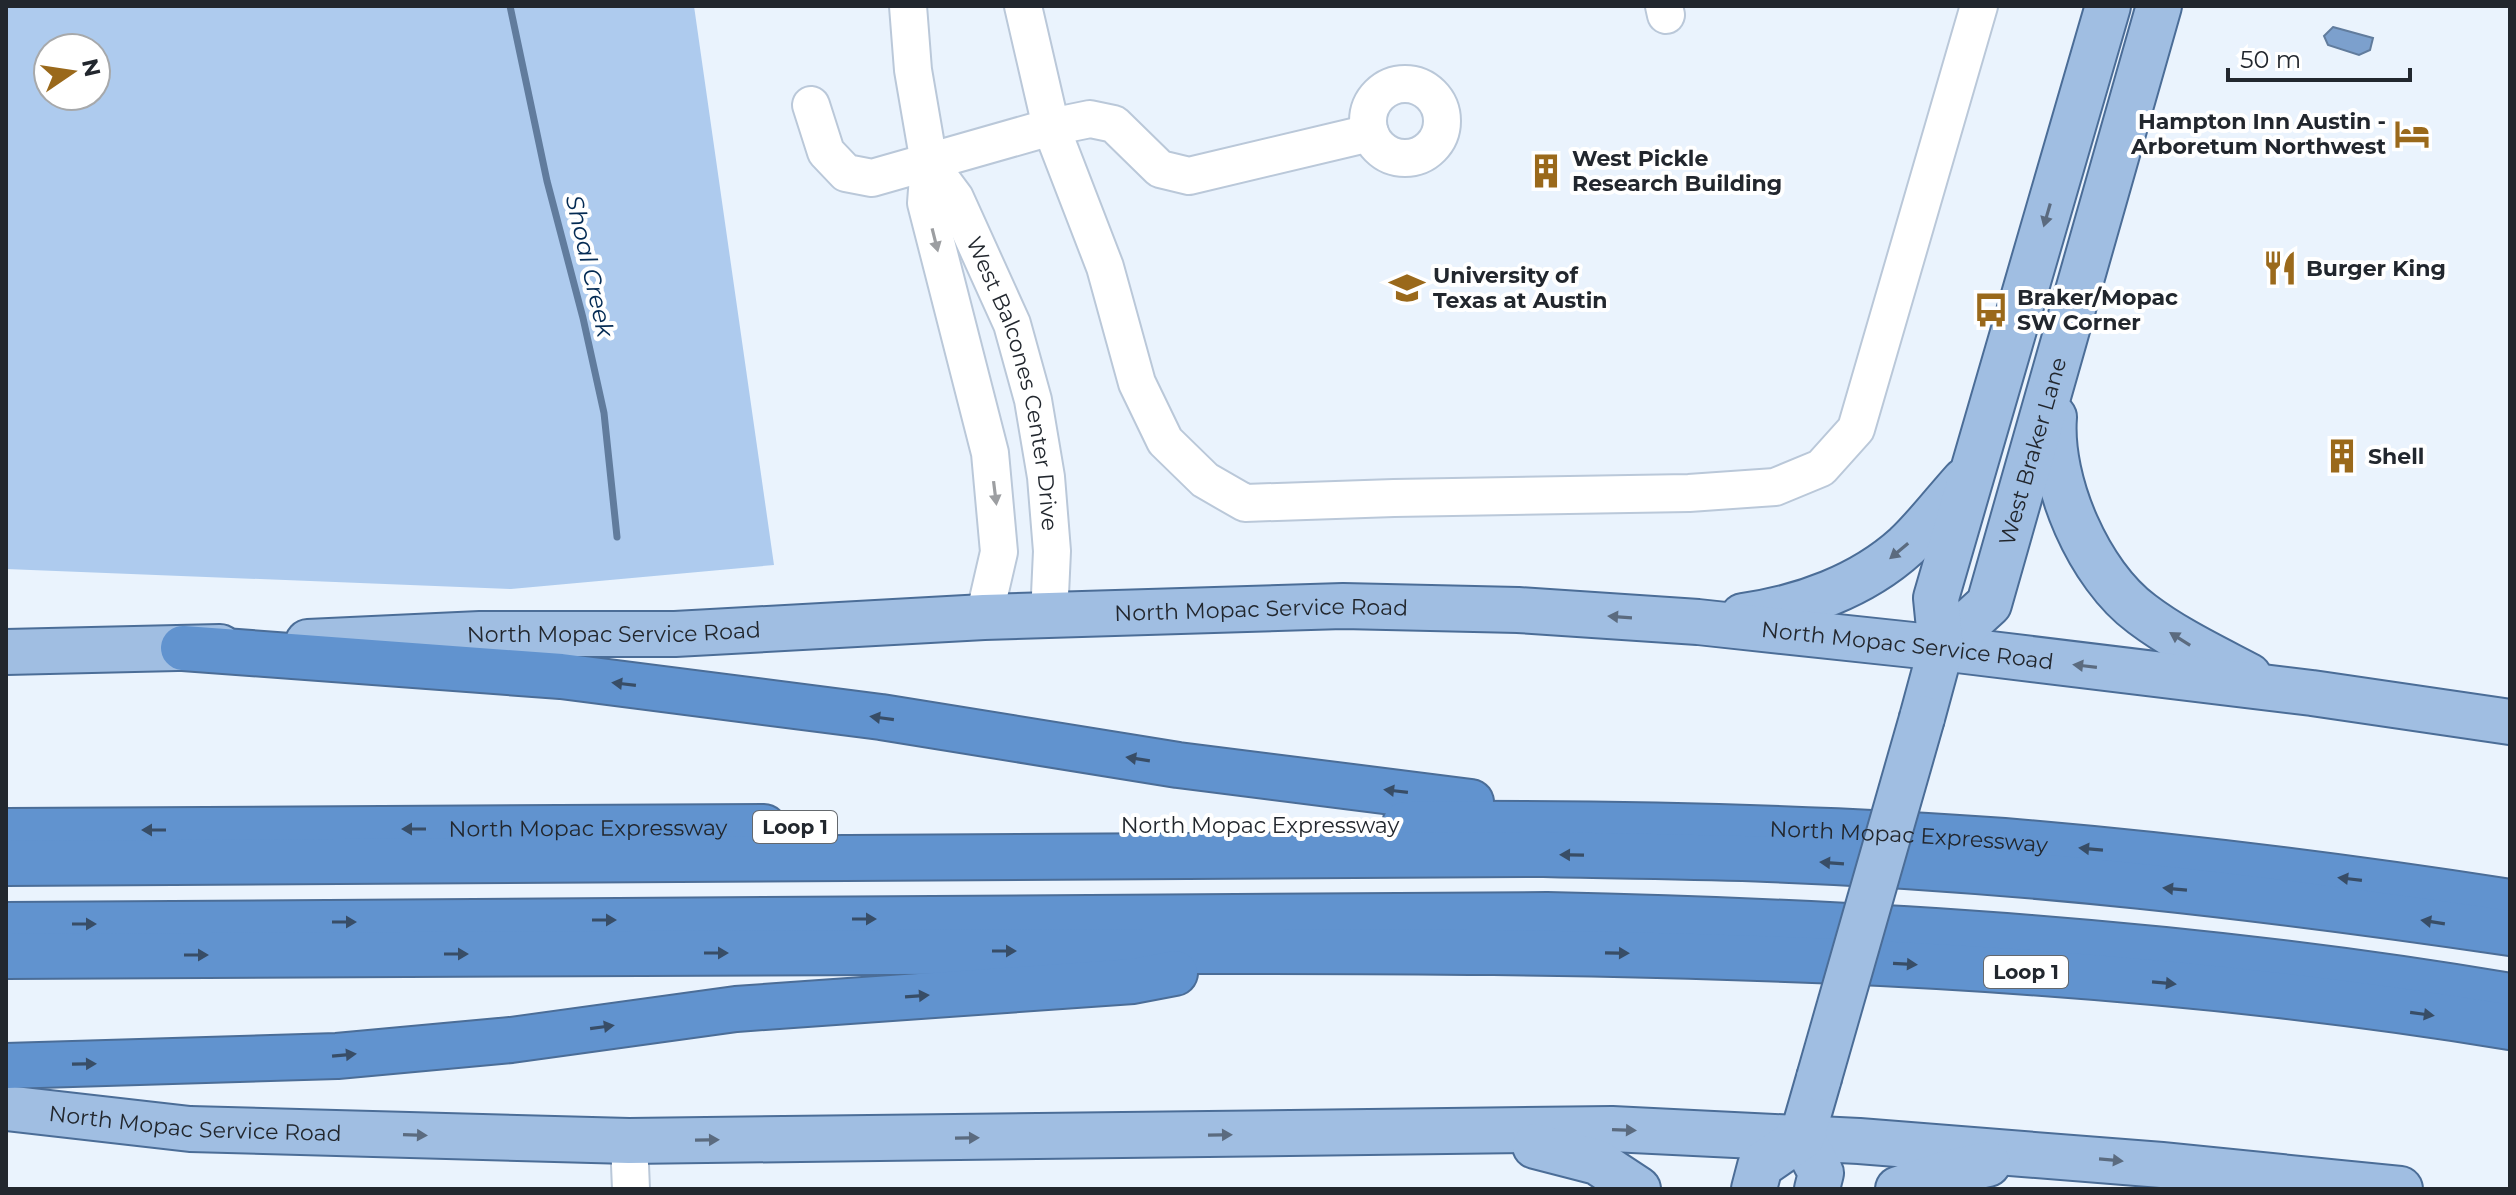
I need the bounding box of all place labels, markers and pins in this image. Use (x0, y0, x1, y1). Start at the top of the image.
place label: Hampton Inn Austin - Arboretum Northwest (2130, 108, 2386, 160)
hotel icon: Hampton Inn Austin - Arboretum Northwest (2393, 115, 2431, 153)
place label: West Pickle Research Building (1572, 145, 1782, 197)
building icon: West Pickle Research Building (1527, 152, 1565, 190)
restaurant icon: Burger King (2261, 249, 2299, 287)
place label: Burger King (2306, 255, 2446, 282)
place label: University of Texas at Austin (1433, 262, 1607, 314)
school or university icon: University of Texas at Austin (1388, 269, 1426, 307)
place label: Braker/Mopac SW Corner (2017, 284, 2178, 336)
bus stop icon: Braker/Mopac SW Corner (1972, 291, 2010, 329)
building icon: Shell (2323, 437, 2361, 475)
place label: Shell (2368, 443, 2424, 470)

